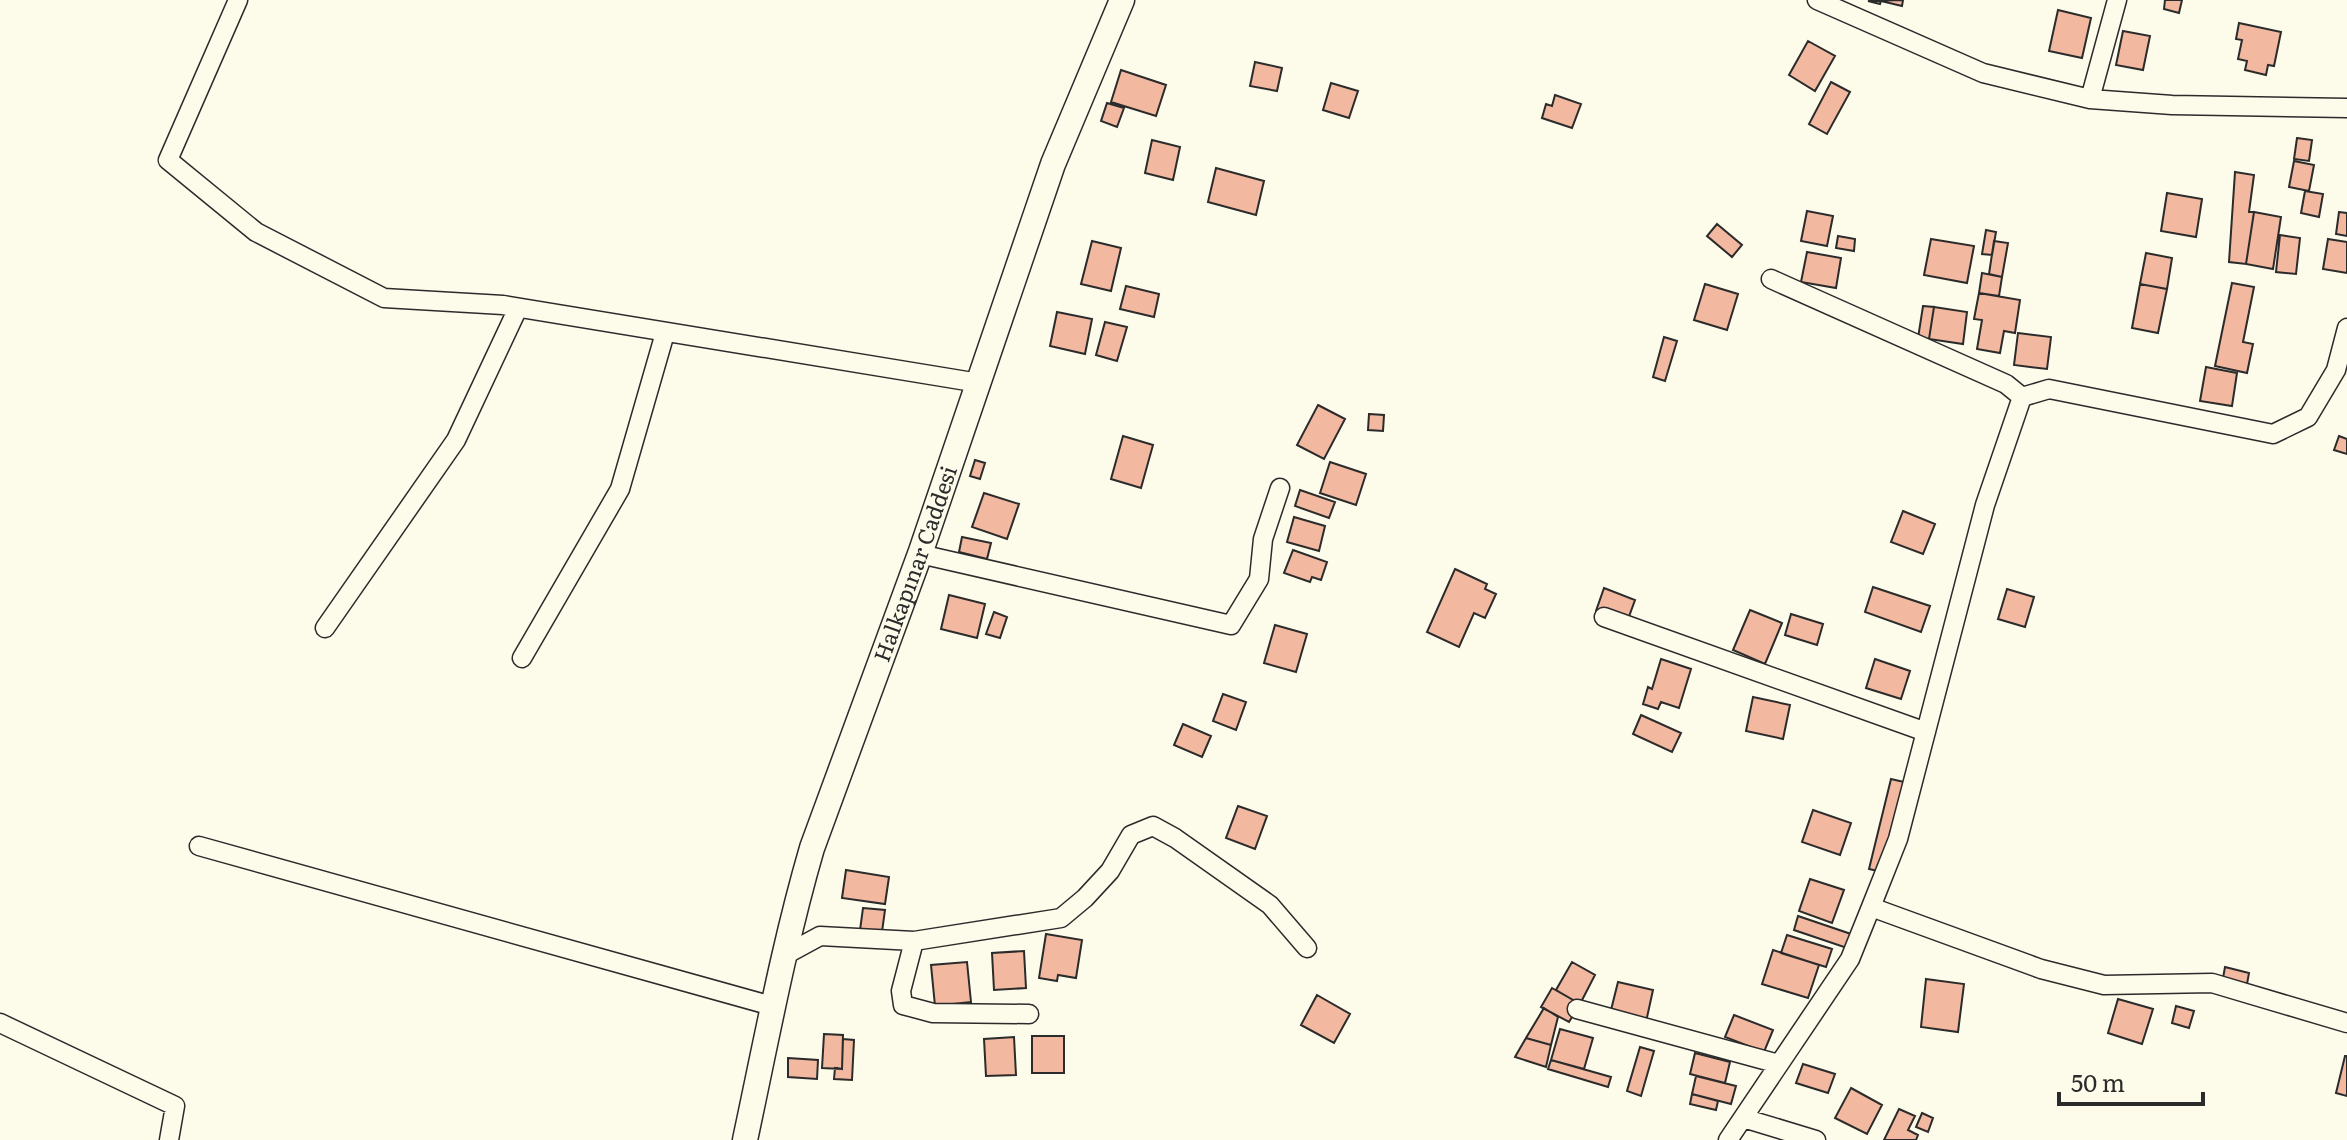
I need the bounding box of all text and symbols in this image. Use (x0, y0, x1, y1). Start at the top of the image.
street label: Halkapınar Caddesi (864, 461, 964, 666)
scale bar (2059, 1056, 2203, 1106)
text: 50 m (2071, 1064, 2125, 1099)

